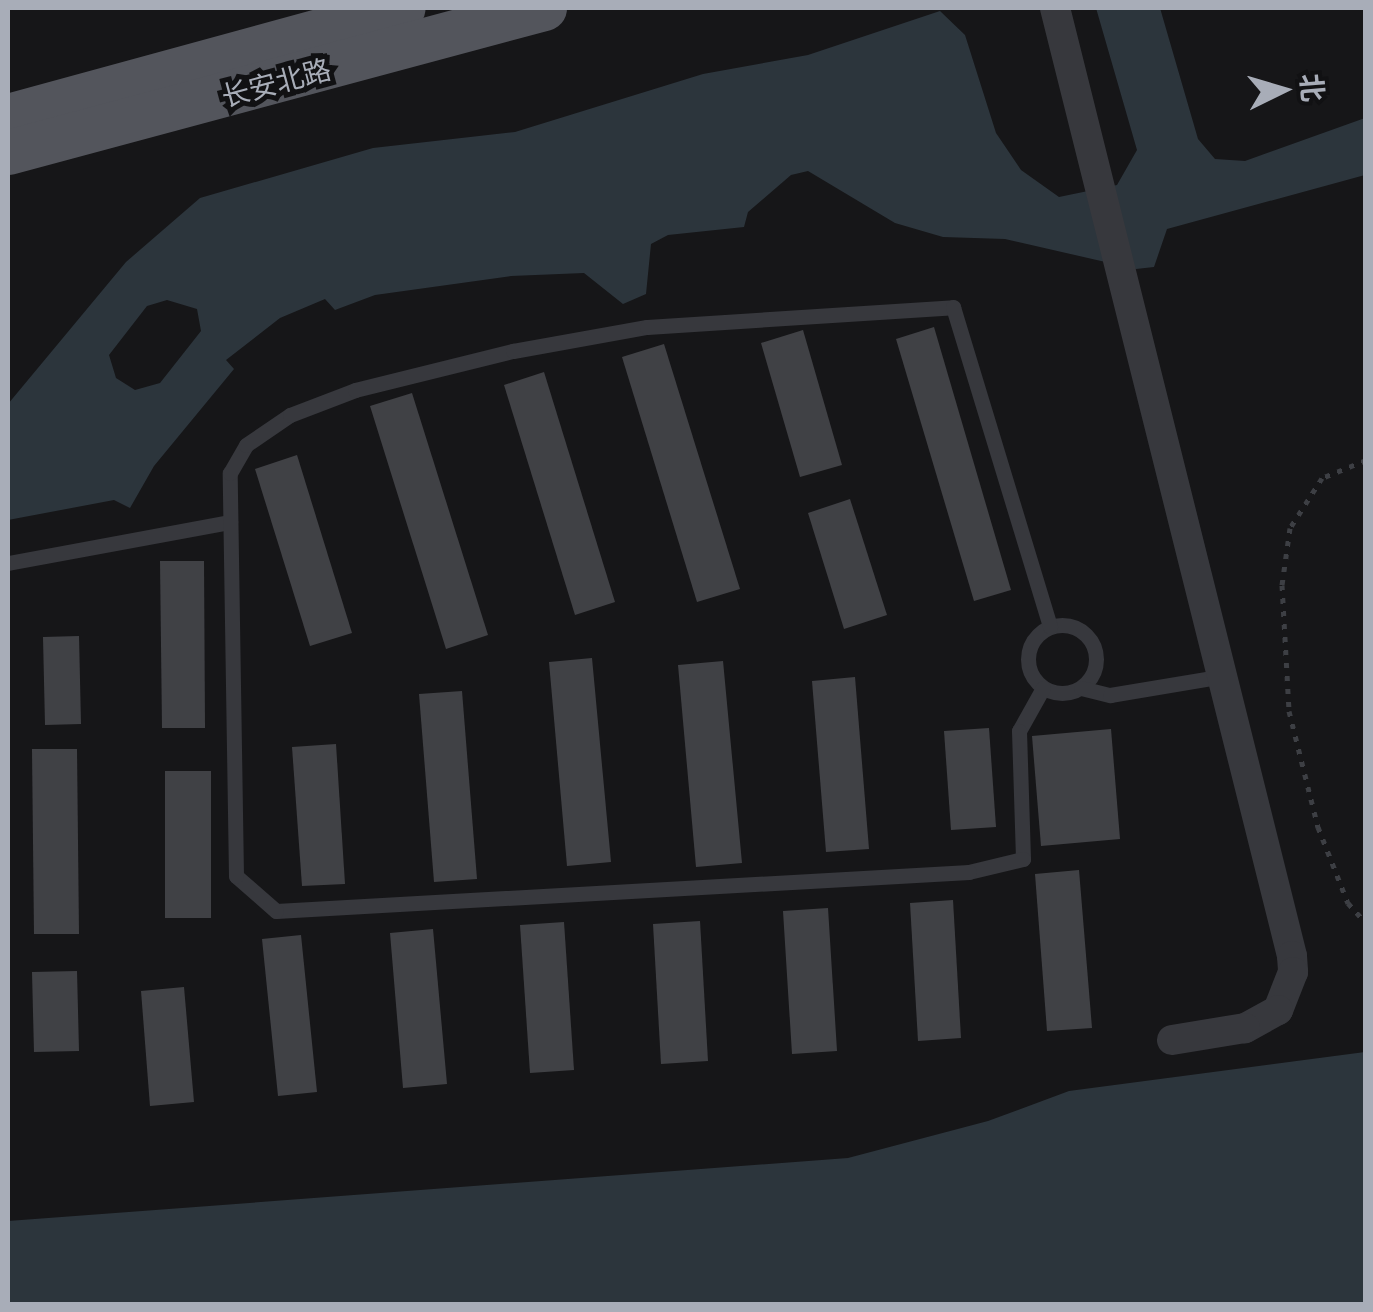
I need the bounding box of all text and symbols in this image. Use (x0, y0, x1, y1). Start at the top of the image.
north arrow (1233, 40, 1333, 140)
street label: 长安北路 (218, 51, 334, 113)
text: 北 (1295, 72, 1331, 103)

